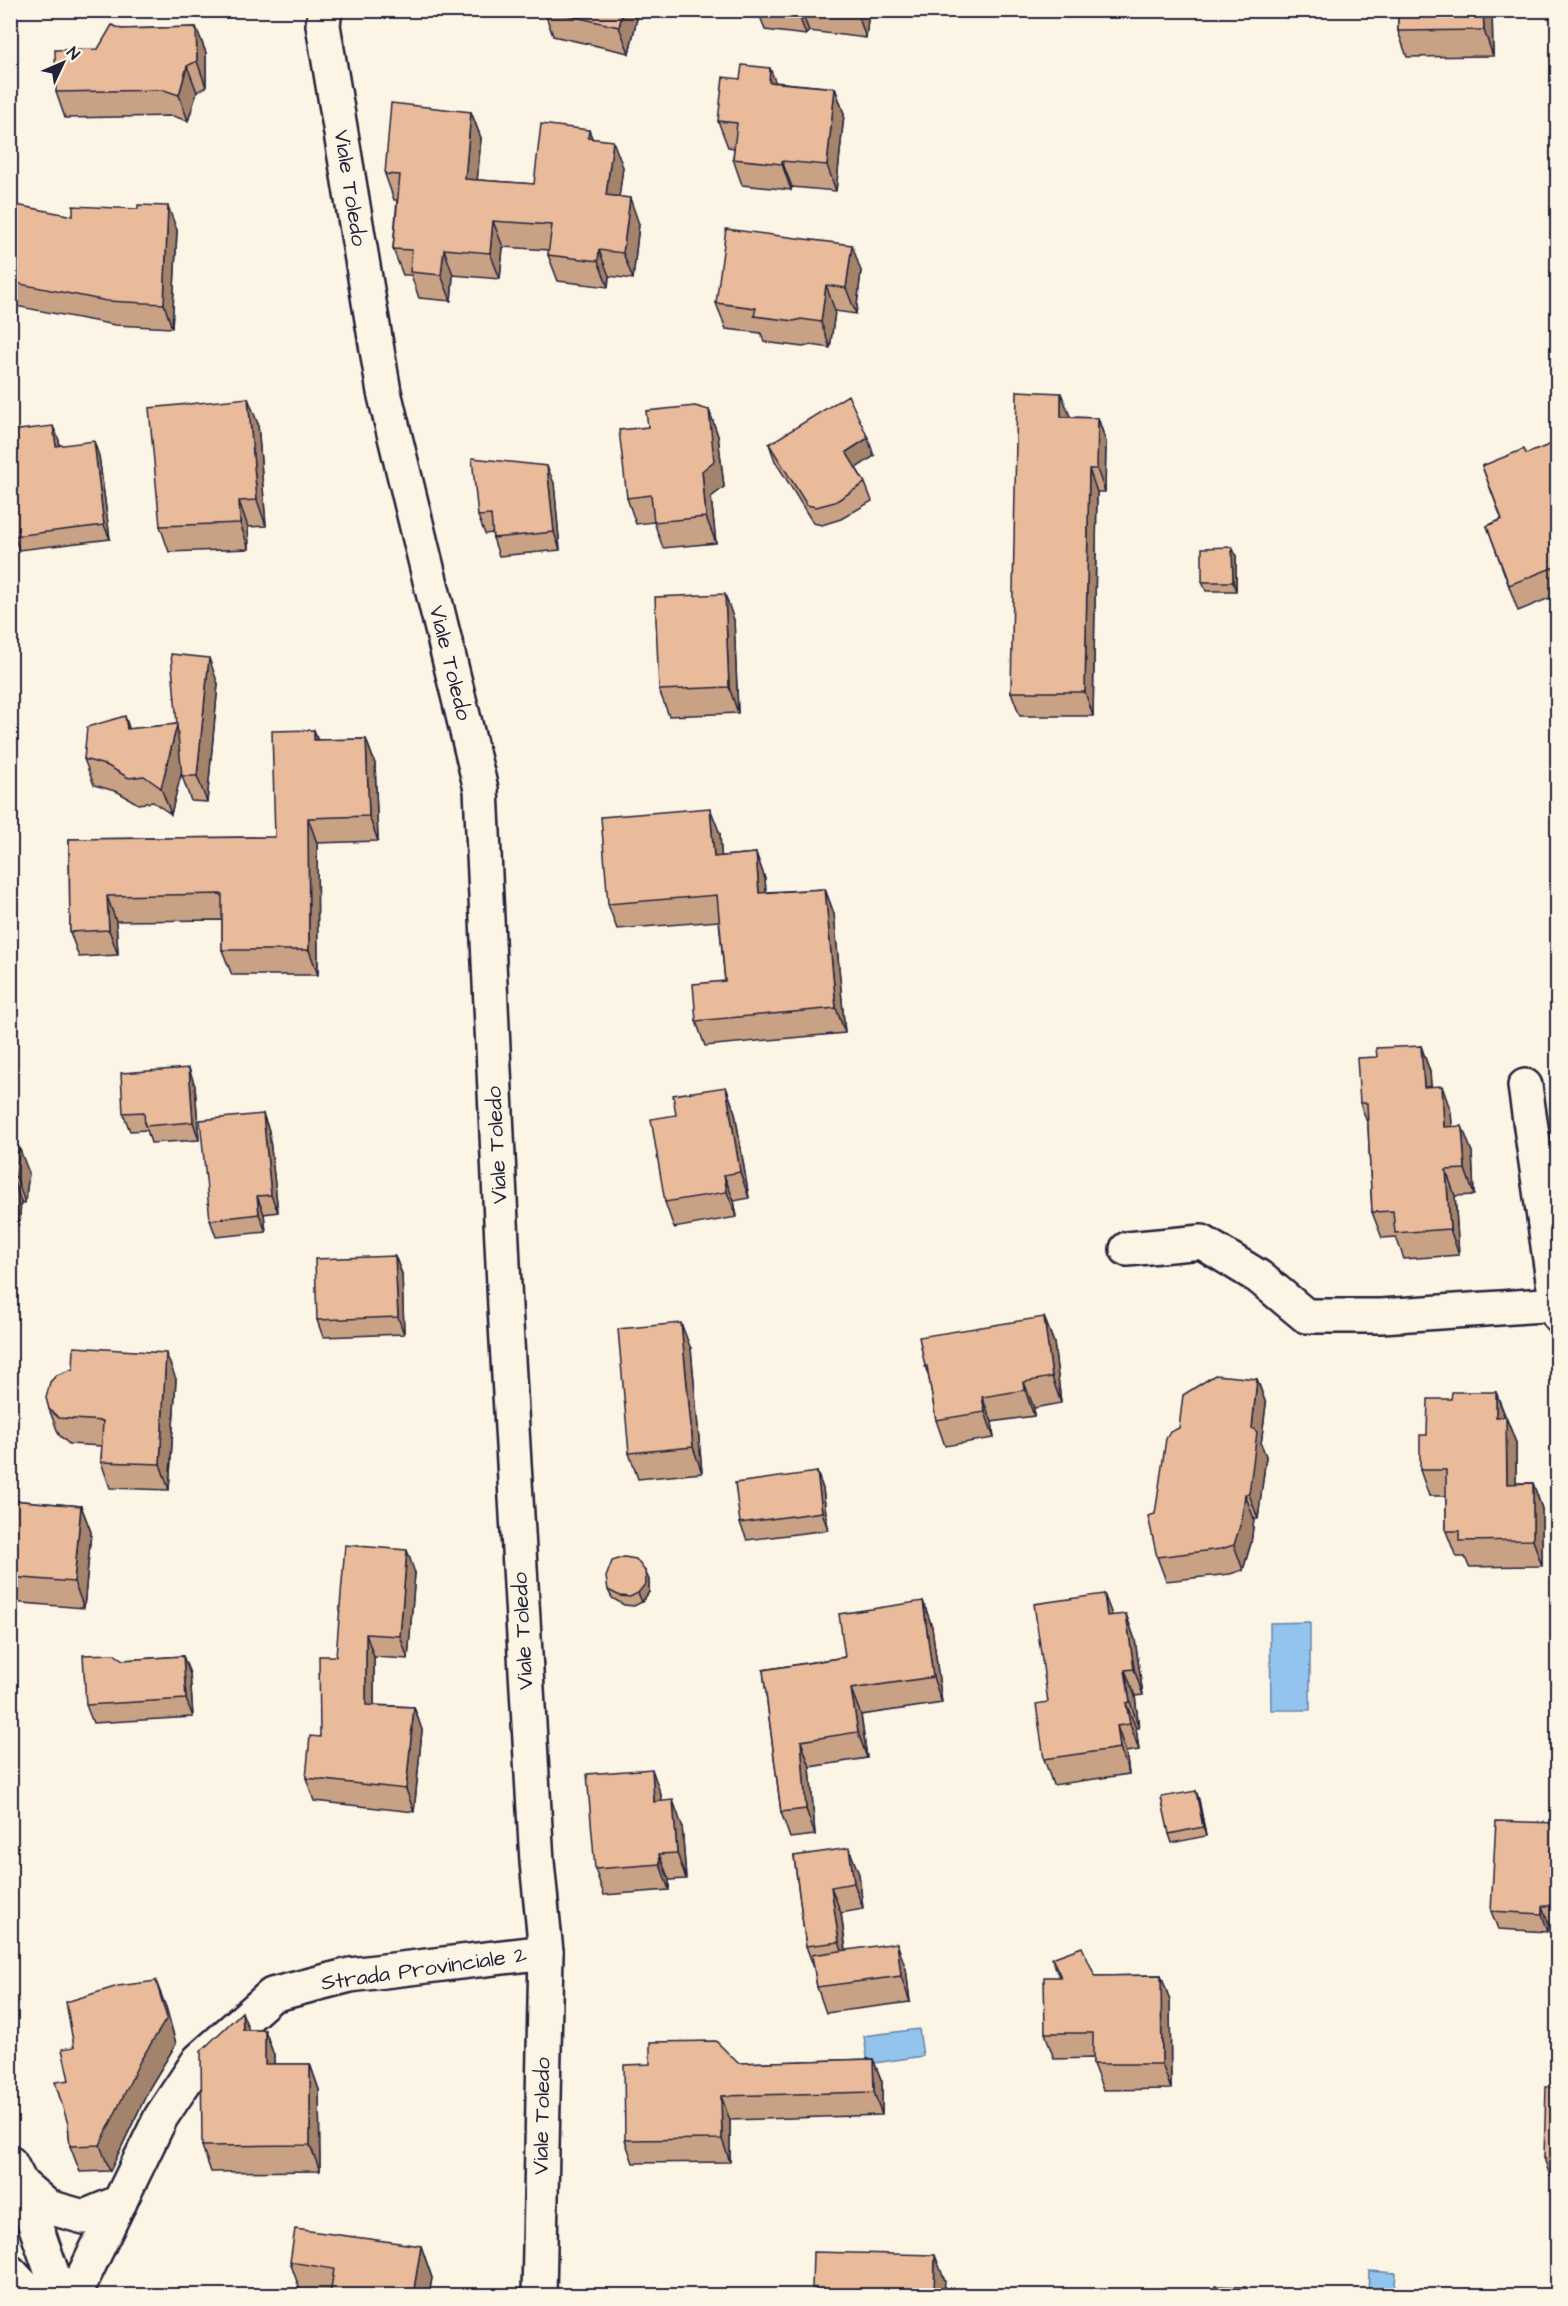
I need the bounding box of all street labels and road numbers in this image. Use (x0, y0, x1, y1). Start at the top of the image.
street label: Viale Toledo (325, 128, 375, 249)
street label: Viale Toledo (421, 602, 479, 724)
street label: Viale Toledo (478, 1085, 516, 1205)
street label: Viale Toledo (504, 1571, 542, 1691)
street label: Strada Provinciale 2 (319, 1939, 529, 1999)
street label: Viale Toledo (525, 2056, 559, 2175)

